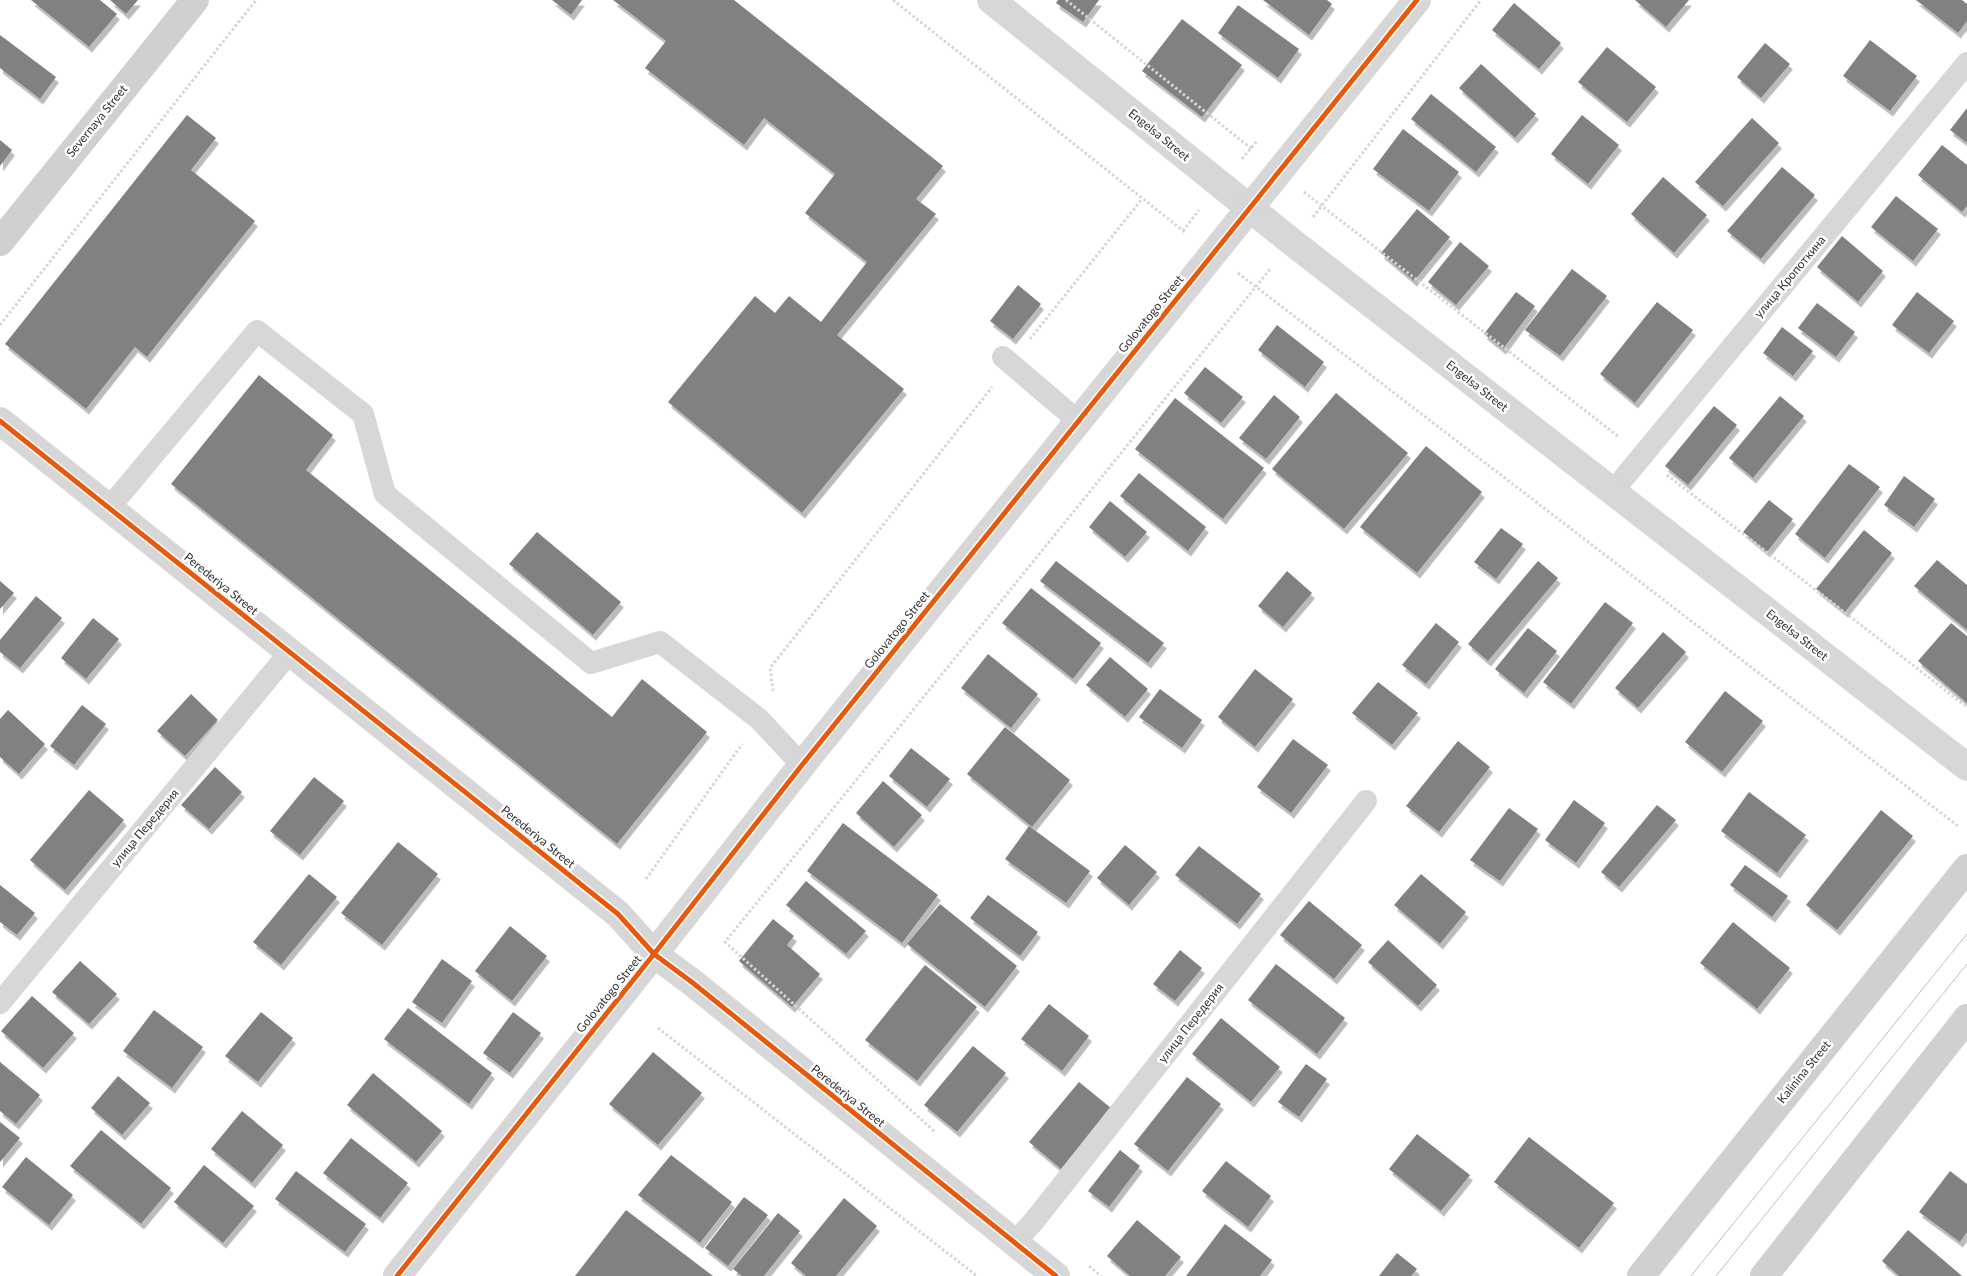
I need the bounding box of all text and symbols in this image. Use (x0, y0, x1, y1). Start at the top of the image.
street label: Severnaya Street (63, 81, 131, 160)
street label: Engelsa Street (1126, 105, 1194, 164)
street label: улица Кропоткина (1751, 233, 1828, 321)
street label: Golovatogo Street (1115, 271, 1187, 356)
street label: Engelsa Street (1443, 357, 1512, 415)
street label: Perederiya Street (181, 549, 262, 618)
street label: Golovatogo Street (861, 587, 933, 672)
street label: Engelsa Street (1763, 606, 1832, 664)
street label: улица Передерия (108, 786, 182, 870)
street label: Perederiya Street (498, 802, 579, 871)
street label: Golovatogo Street (573, 951, 645, 1036)
street label: улица Передерия (1155, 980, 1226, 1066)
street label: Kalinina Street (1774, 1037, 1834, 1106)
street label: Perederiya Street (808, 1061, 889, 1130)

